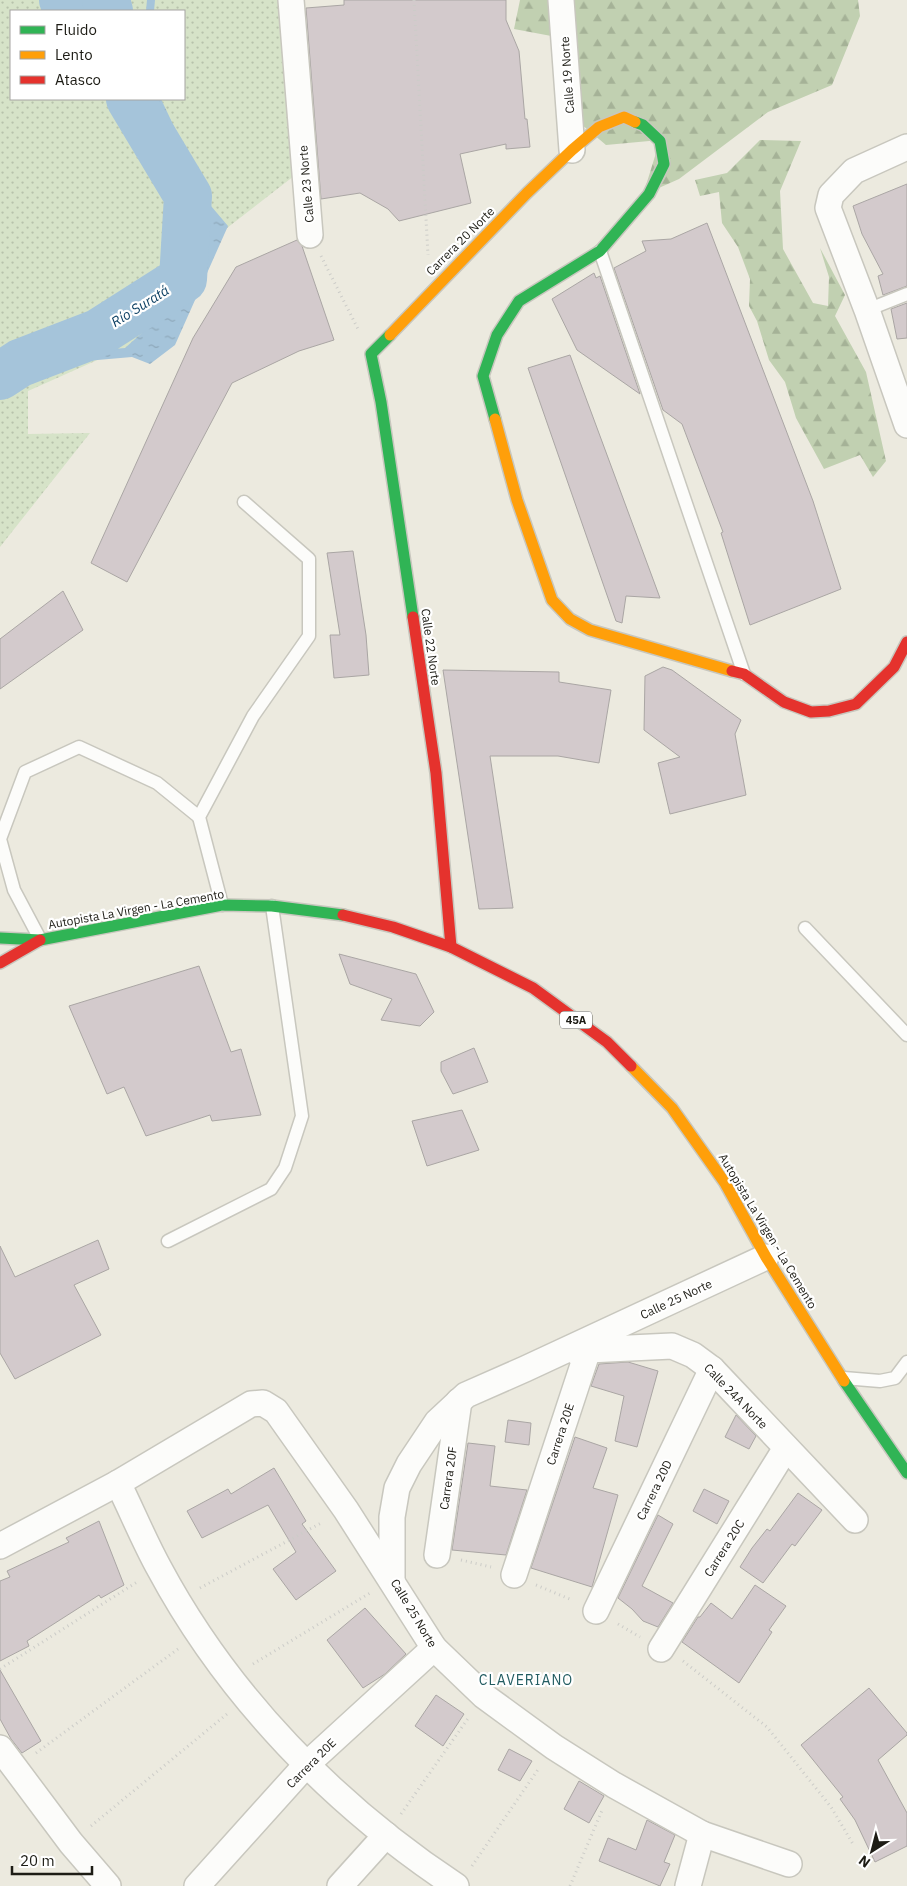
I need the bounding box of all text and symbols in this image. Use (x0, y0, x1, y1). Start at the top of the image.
legend (10, 10, 185, 100)
text: Fluido (55, 20, 97, 39)
street label: Calle 19 Norte (557, 35, 577, 114)
text: Lento (55, 45, 93, 64)
text: Atasco (55, 70, 101, 89)
street label: Calle 23 Norte (295, 144, 317, 223)
street label: Carrera 20 Norte (423, 203, 498, 278)
water label: Río Suratá (108, 281, 172, 331)
street label: Calle 22 Norte (418, 608, 444, 687)
street label: Autopista La Virgen - La Cemento (47, 886, 225, 932)
road number: 45A (560, 1012, 592, 1028)
street label: Autopista La Virgen - La Cemento (716, 1151, 821, 1312)
street label: Calle 25 Norte (638, 1276, 715, 1322)
street label: Calle 24A Norte (701, 1360, 771, 1432)
street label: Carrera 20E (543, 1401, 577, 1467)
street label: Carrera 20F (436, 1445, 460, 1511)
street label: Carrera 20D (633, 1457, 675, 1523)
street label: Carrera 20C (701, 1516, 748, 1579)
street label: Calle 25 Norte (388, 1576, 441, 1650)
district label: CLAVERIANO (479, 1671, 573, 1689)
street label: Carrera 20E (283, 1735, 339, 1791)
north arrow (847, 1826, 897, 1876)
scale bar (12, 1844, 92, 1876)
text: 20 m (20, 1851, 55, 1870)
text: N (855, 1851, 874, 1872)

